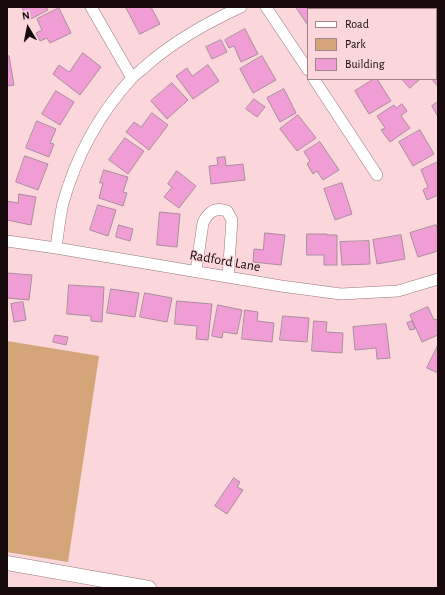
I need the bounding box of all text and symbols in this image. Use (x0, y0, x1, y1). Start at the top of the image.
north arrow (8, 8, 48, 48)
legend (307, 8, 437, 80)
text: N (21, 10, 31, 22)
text: Road (345, 18, 369, 30)
text: Park (345, 38, 366, 50)
text: Building (345, 58, 385, 70)
street label: Radford Lane (188, 246, 262, 276)

